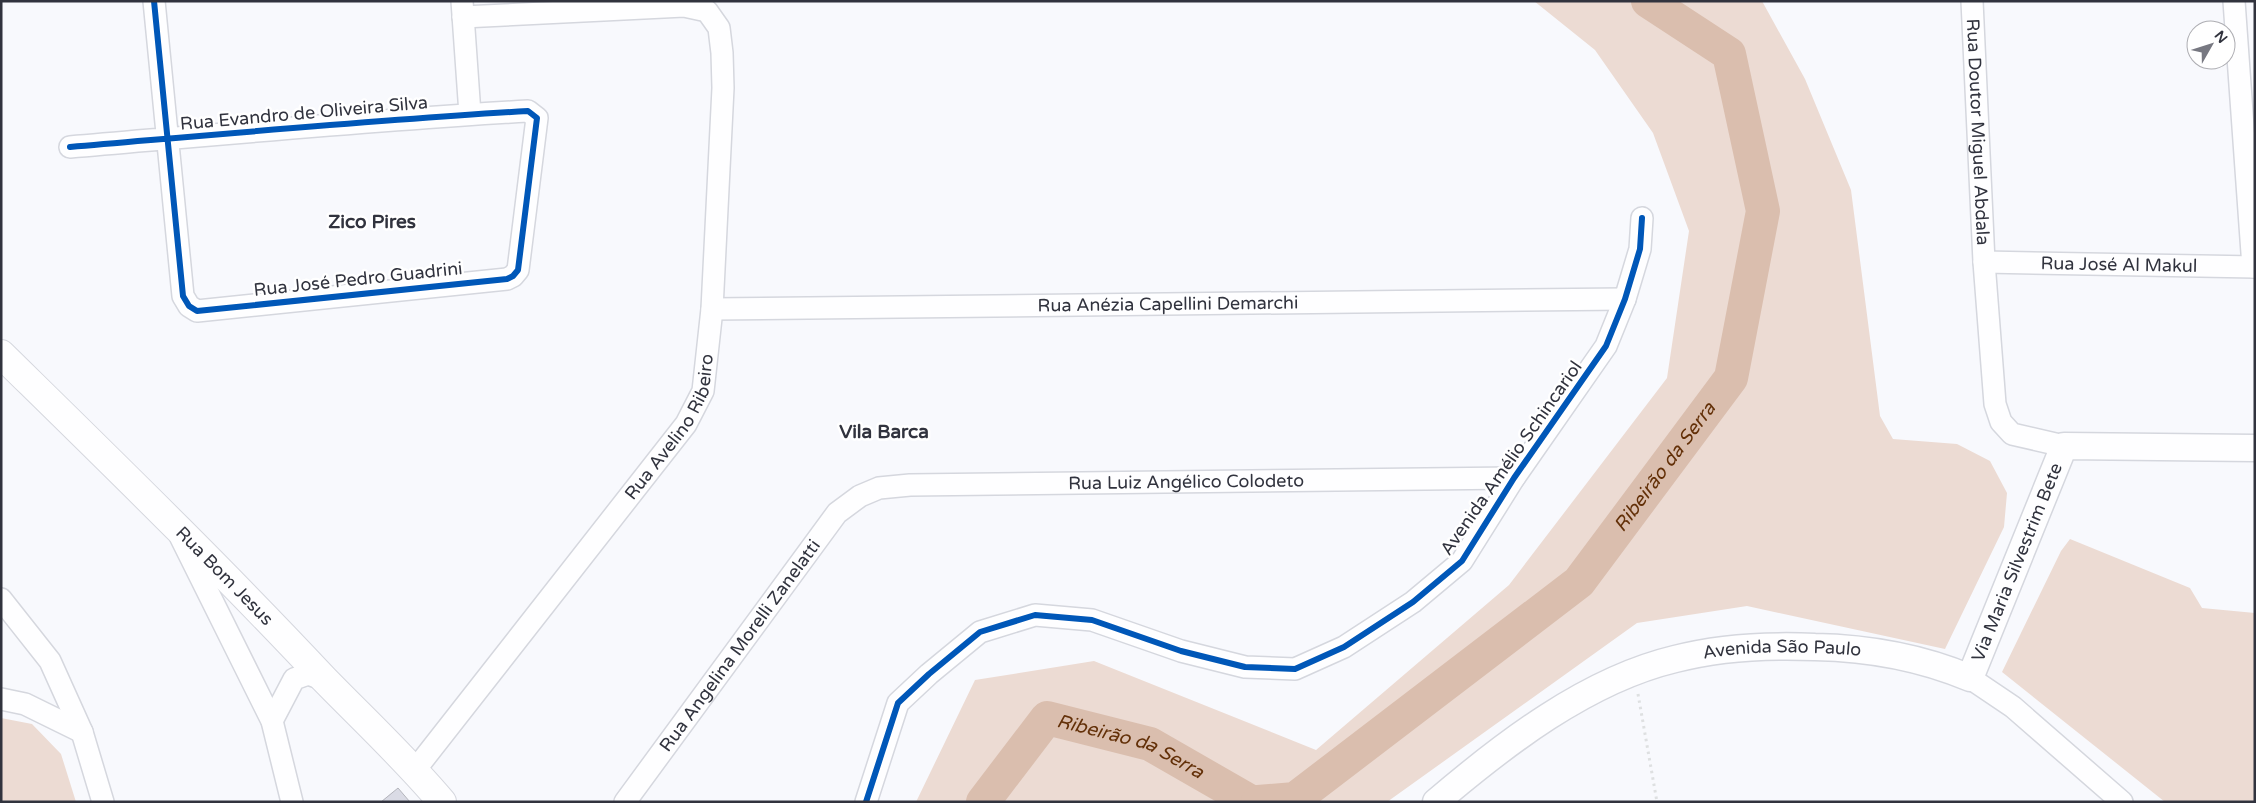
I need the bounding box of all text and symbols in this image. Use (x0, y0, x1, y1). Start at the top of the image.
street label: Rua Doutor Miguel Abdala (1962, 18, 1994, 246)
north arrow (2186, 20, 2236, 70)
text: N (2211, 27, 2231, 47)
street label: Rua Evandro de Oliveira Silva (179, 91, 429, 135)
district label: Zico Pires (328, 211, 416, 233)
street label: Rua José Al Makul (2040, 252, 2198, 277)
street label: Rua José Pedro Guadrini (252, 257, 464, 301)
street label: Rua Anézia Capellini Demarchi (1037, 292, 1299, 316)
street label: Rua Avelino Ribeiro (620, 353, 718, 504)
street label: Avenida Amélio Schincariol (1435, 357, 1587, 559)
water label: Ribeirão da Serra (1609, 397, 1721, 536)
district label: Vila Barca (839, 421, 929, 443)
street label: Via Maria Silvestrim Bete (1967, 460, 2067, 665)
street label: Rua Luiz Angélico Colodeto (1068, 469, 1304, 494)
street label: Rua Bom Jesus (171, 522, 278, 630)
street label: Rua Angelina Morelli Zanelatti (655, 535, 825, 756)
street label: Avenida São Paulo (1701, 635, 1863, 664)
water label: Ribeirão da Serra (1055, 710, 1209, 784)

